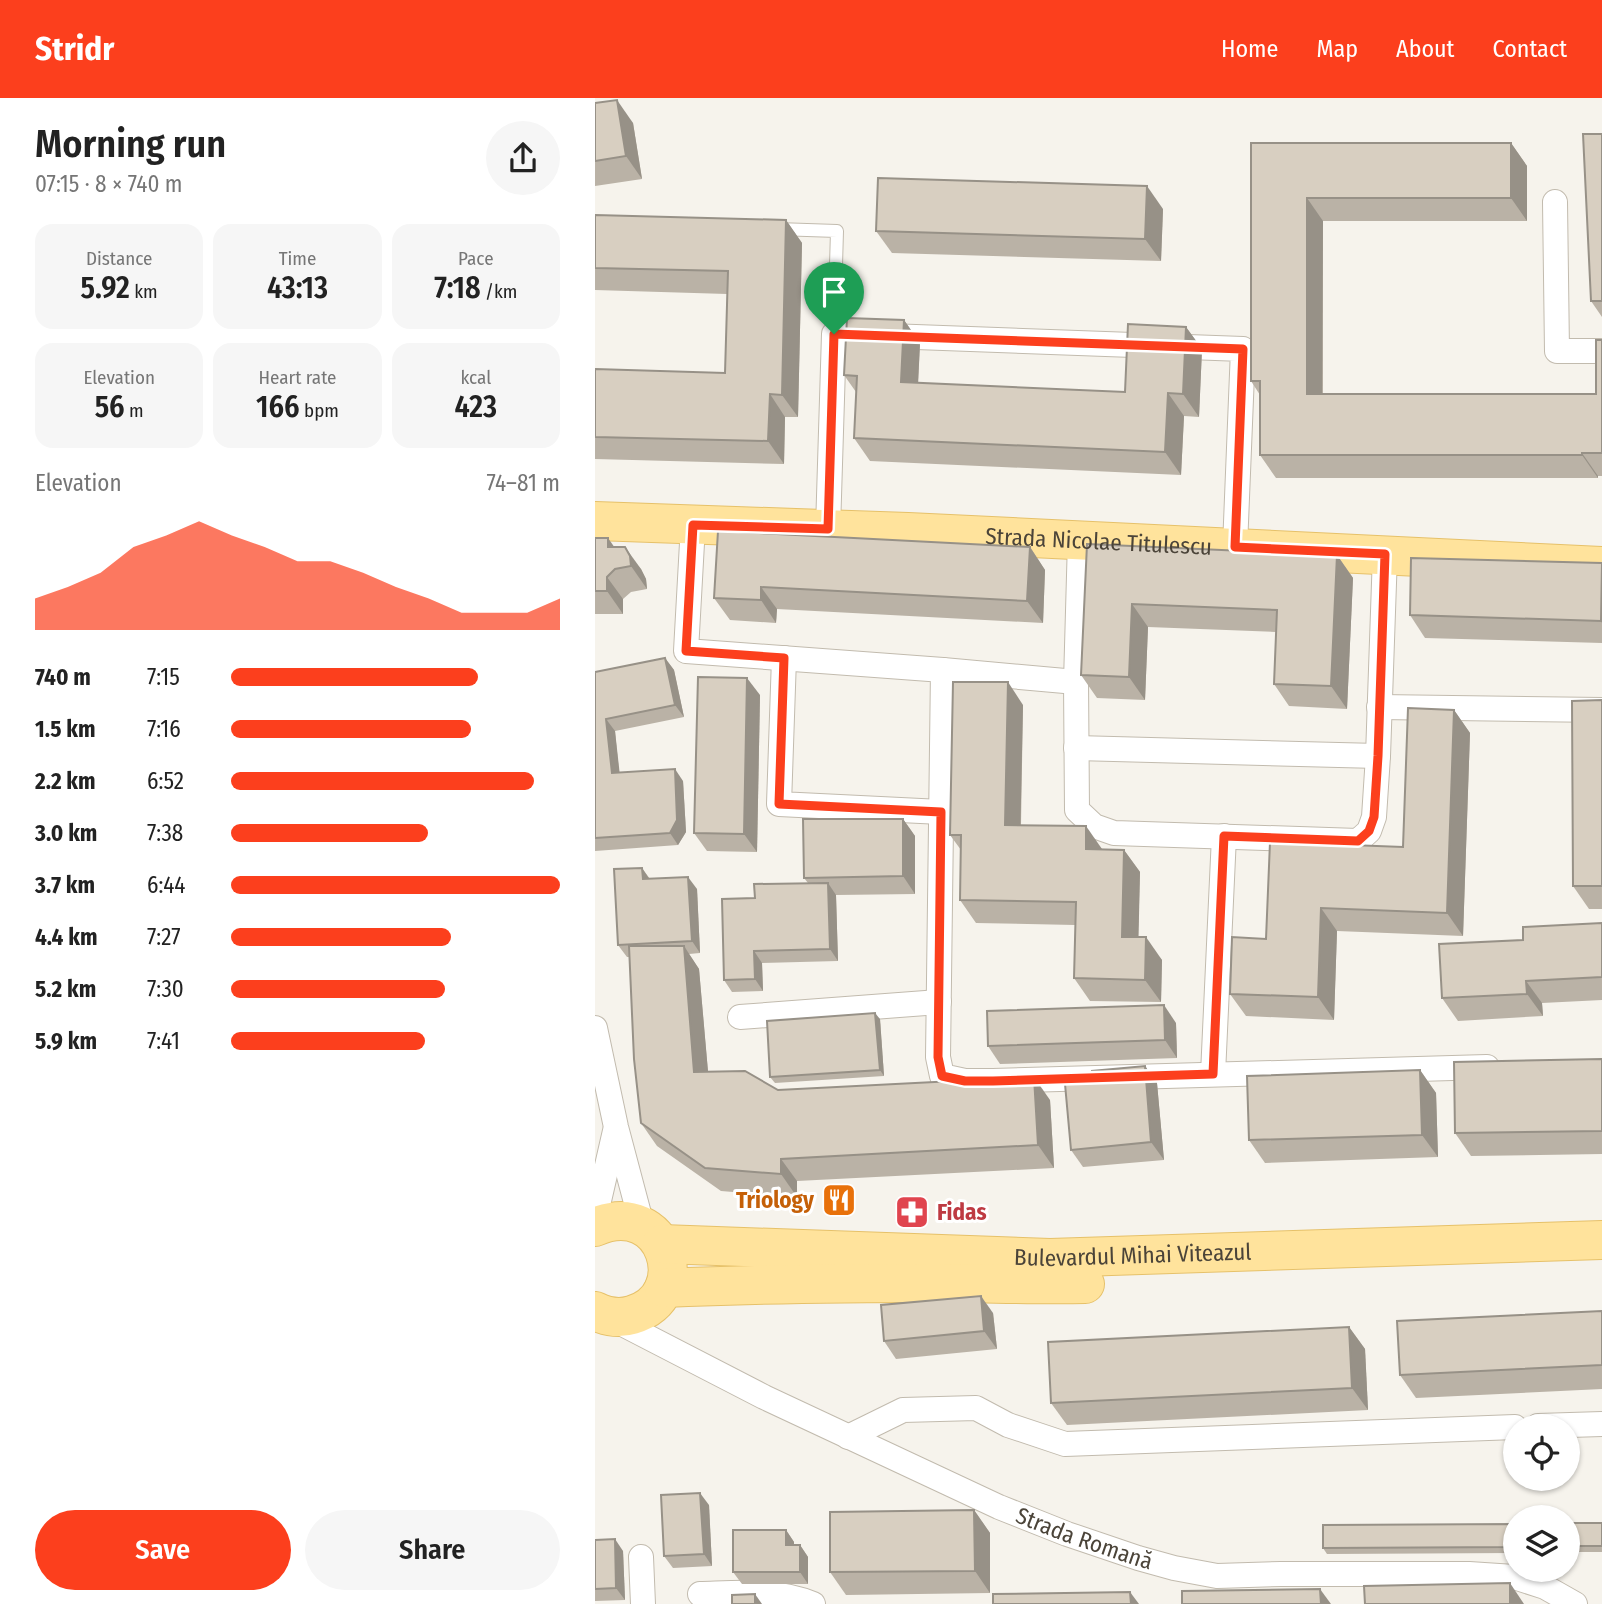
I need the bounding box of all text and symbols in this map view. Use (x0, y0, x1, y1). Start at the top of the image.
text: Stridr (35, 29, 114, 69)
text: Home (1221, 35, 1278, 63)
text: Map (1316, 35, 1358, 63)
text: About (1396, 35, 1454, 63)
text: Contact (1492, 35, 1567, 63)
text: Morning run (35, 121, 226, 167)
button: share (486, 121, 560, 195)
text: 07:15 · 8 × 740 m (35, 170, 183, 198)
text: Distance (86, 247, 152, 270)
text: Time (279, 247, 316, 270)
text: Pace (458, 247, 494, 270)
pin (804, 262, 864, 334)
text: 5.92 (81, 270, 130, 306)
text: 43:13 (267, 270, 328, 306)
text: 7:18 (434, 270, 481, 306)
icon: arrive (815, 273, 853, 311)
text: km (130, 280, 158, 303)
text: /km (481, 280, 517, 303)
text: Elevation (83, 366, 155, 389)
text: Heart rate (258, 366, 337, 389)
text: kcal (460, 366, 491, 389)
text: 56 (95, 389, 125, 425)
text: 166 (256, 389, 300, 425)
text: 423 (455, 389, 497, 425)
text: m (125, 399, 144, 422)
text: bpm (300, 399, 339, 422)
text: Elevation (35, 469, 122, 497)
text: 74–81 m (486, 469, 560, 497)
street label: Strada Nicolae Titulescu (985, 522, 1213, 561)
text: 740 m (35, 663, 91, 691)
text: 7:15 (147, 663, 180, 691)
text: 1.5 km (35, 715, 96, 743)
text: 7:16 (147, 715, 181, 743)
text: 2.2 km (35, 767, 96, 795)
text: 6:52 (147, 767, 184, 795)
text: 3.0 km (35, 819, 97, 847)
text: 7:38 (147, 819, 183, 847)
text: 3.7 km (35, 871, 95, 899)
text: 6:44 (147, 871, 185, 899)
text: 4.4 km (35, 923, 97, 951)
text: 7:27 (147, 923, 181, 951)
text: 5.2 km (35, 975, 96, 1003)
text: 7:30 (147, 975, 184, 1003)
text: 5.9 km (35, 1027, 97, 1055)
text: 7:41 (147, 1027, 180, 1055)
restaurant icon: Triology (820, 1181, 858, 1219)
place label: Triology (736, 1186, 815, 1214)
pharmacy icon: Fidas (893, 1193, 931, 1231)
place label: Fidas (937, 1198, 987, 1226)
street label: Bulevardul Mihai Viteazul (1014, 1237, 1252, 1272)
map controls (1503, 1414, 1580, 1582)
button: locate (1503, 1414, 1580, 1491)
street label: Strada Romană (1012, 1501, 1156, 1575)
button: layers (1503, 1505, 1580, 1582)
button: Save (35, 1510, 291, 1590)
button: Share (305, 1510, 560, 1590)

